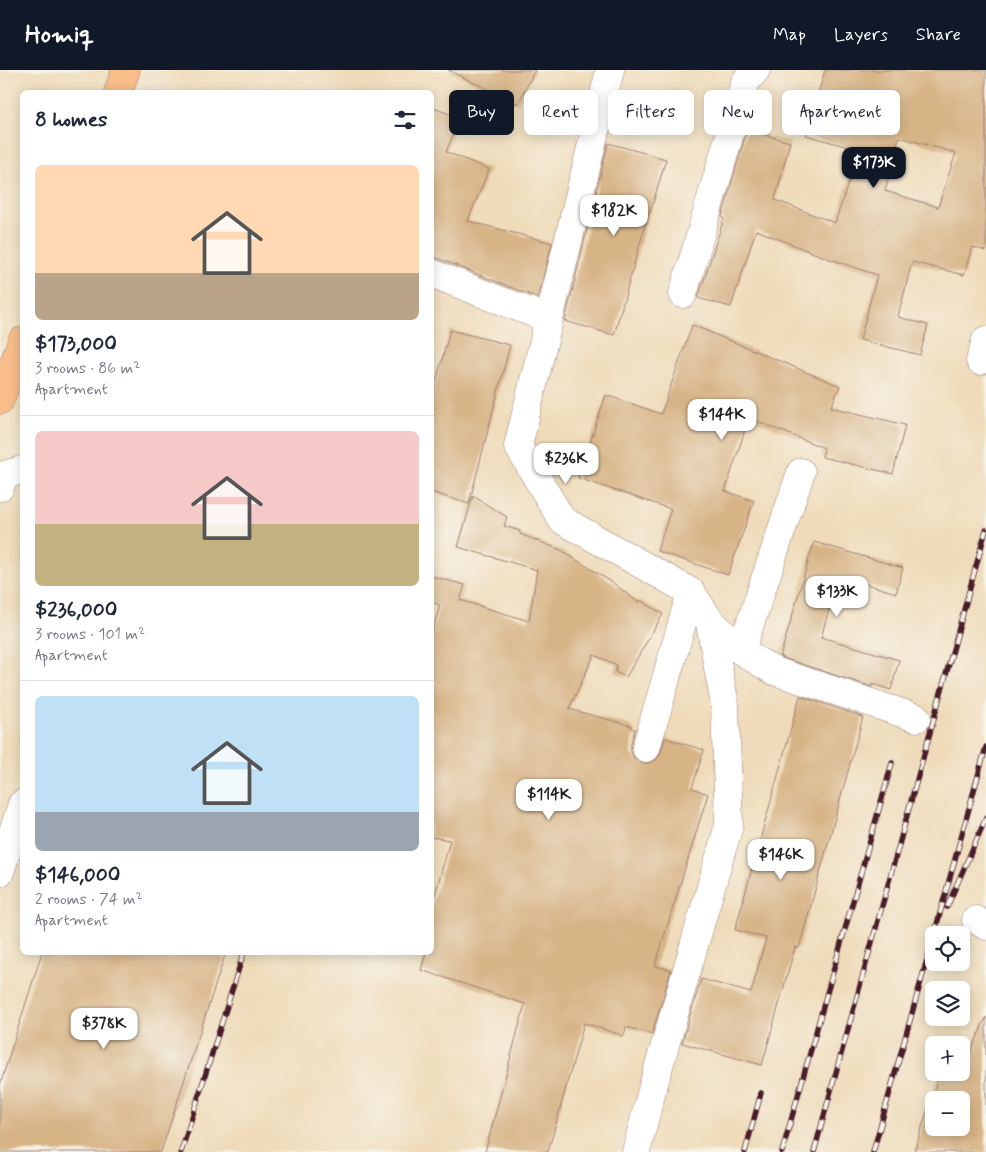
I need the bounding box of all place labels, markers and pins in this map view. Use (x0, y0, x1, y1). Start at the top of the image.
pin: $173K (839, 146, 909, 189)
pin: $182K (579, 194, 649, 237)
pin: $144K (687, 398, 757, 441)
pin: $236K (531, 442, 601, 485)
pin: $133K (802, 576, 872, 618)
pin: $114K (514, 778, 584, 821)
pin: $146K (746, 838, 816, 881)
pin: $378K (69, 1008, 139, 1050)

